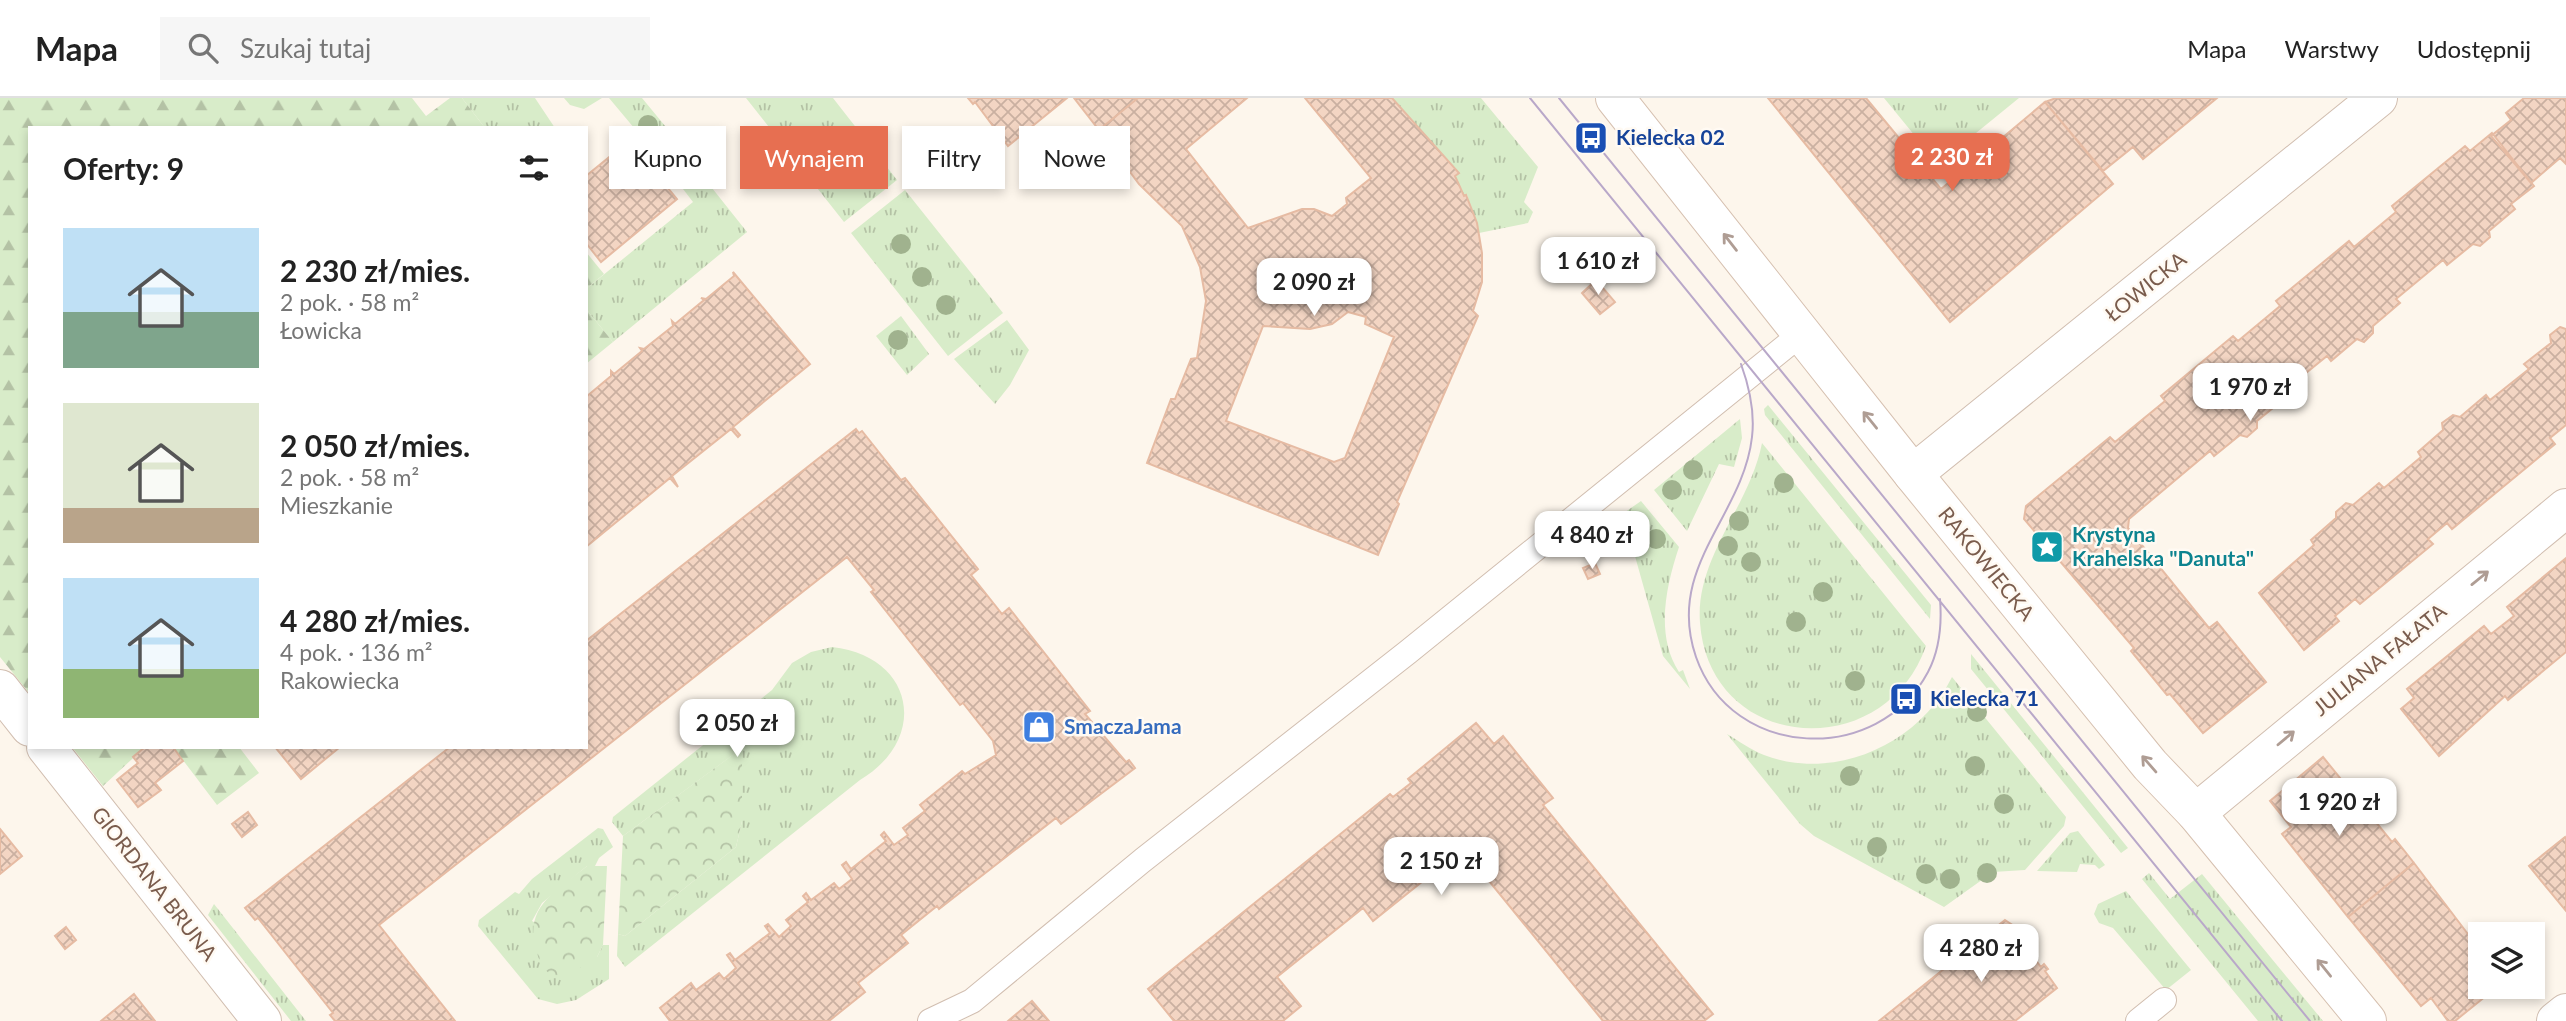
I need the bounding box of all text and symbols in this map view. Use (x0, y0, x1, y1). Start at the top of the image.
search box (160, 17, 650, 80)
text: Mapa (35, 28, 118, 68)
icon: search (184, 29, 222, 67)
text: Szukaj tutaj (240, 32, 371, 64)
text: Mapa (2187, 34, 2246, 63)
text: Warstwy (2284, 34, 2379, 63)
text: Udostępnij (2417, 34, 2531, 63)
bus stop icon: Kielecka 02 (1572, 119, 1610, 157)
place label: Kielecka 02 (1616, 124, 1725, 149)
chip: Kupno (609, 126, 726, 189)
chip: Wynajem (740, 126, 888, 189)
chip: Filtry (902, 126, 1005, 189)
chip: Nowe (1019, 126, 1130, 189)
pin: 2 230 zł (1880, 134, 2024, 193)
text: 2 230 zł (1911, 142, 1993, 170)
icon: filters (515, 149, 553, 187)
text: Oferty: 9 (63, 150, 184, 186)
one-way arrow (1722, 233, 1737, 251)
pin: 1 610 zł (1526, 238, 1670, 297)
street label: ŁOWICKA (2100, 245, 2191, 326)
text: 1 610 zł (1557, 246, 1639, 274)
text: 2 230 zł/mies. (280, 252, 470, 288)
icon: home (119, 256, 203, 340)
pin: 2 090 zł (1242, 258, 1386, 318)
text: 2 090 zł (1273, 267, 1355, 295)
text: 2 pok. · 58 m² (280, 288, 419, 316)
text: Łowicka (280, 316, 362, 344)
pin: 1 970 zł (2178, 364, 2322, 423)
text: 1 970 zł (2209, 372, 2291, 400)
one-way arrow (1863, 412, 1878, 430)
text: 2 050 zł/mies. (280, 427, 470, 463)
icon: home (119, 431, 203, 515)
text: 2 pok. · 58 m² (280, 463, 419, 491)
text: Mieszkanie (280, 491, 393, 519)
street label: RAKOWIECKA (1934, 501, 2041, 625)
pin: 4 840 zł (1520, 512, 1664, 571)
text: 4 840 zł (1551, 520, 1633, 548)
place label: Krystyna Krahelska "Danuta" (2072, 521, 2254, 570)
place icon: Krystyna Krahelska "Danuta" (2028, 528, 2066, 566)
one-way arrow (2471, 570, 2489, 586)
street label: JULIANA FAŁATA (2307, 597, 2451, 720)
text: 4 280 zł/mies. (280, 602, 470, 638)
icon: home (119, 606, 203, 690)
text: 4 pok. · 136 m² (280, 638, 433, 666)
text: Rakowiecka (280, 666, 399, 694)
bus stop icon: Kielecka 71 (1887, 680, 1925, 718)
place label: Kielecka 71 (1930, 685, 2039, 710)
pin: 2 050 zł (665, 700, 809, 759)
text: 2 050 zł (696, 708, 778, 736)
shop icon: SmaczaJama (1020, 708, 1058, 746)
place label: SmaczaJama (1064, 713, 1182, 738)
one-way arrow (2276, 730, 2294, 746)
one-way arrow (2141, 755, 2157, 773)
pin: 1 920 zł (2267, 778, 2411, 838)
text: 1 920 zł (2298, 787, 2380, 815)
street label: GIORDANA BRUNA (87, 801, 223, 966)
pin: 2 150 zł (1369, 838, 1513, 897)
text: 2 150 zł (1400, 846, 1482, 874)
map controls (2468, 922, 2545, 999)
button: layers (2468, 922, 2545, 999)
pin: 4 280 zł (1909, 924, 2053, 984)
text: 4 280 zł (1940, 933, 2022, 961)
one-way arrow (2316, 960, 2331, 978)

